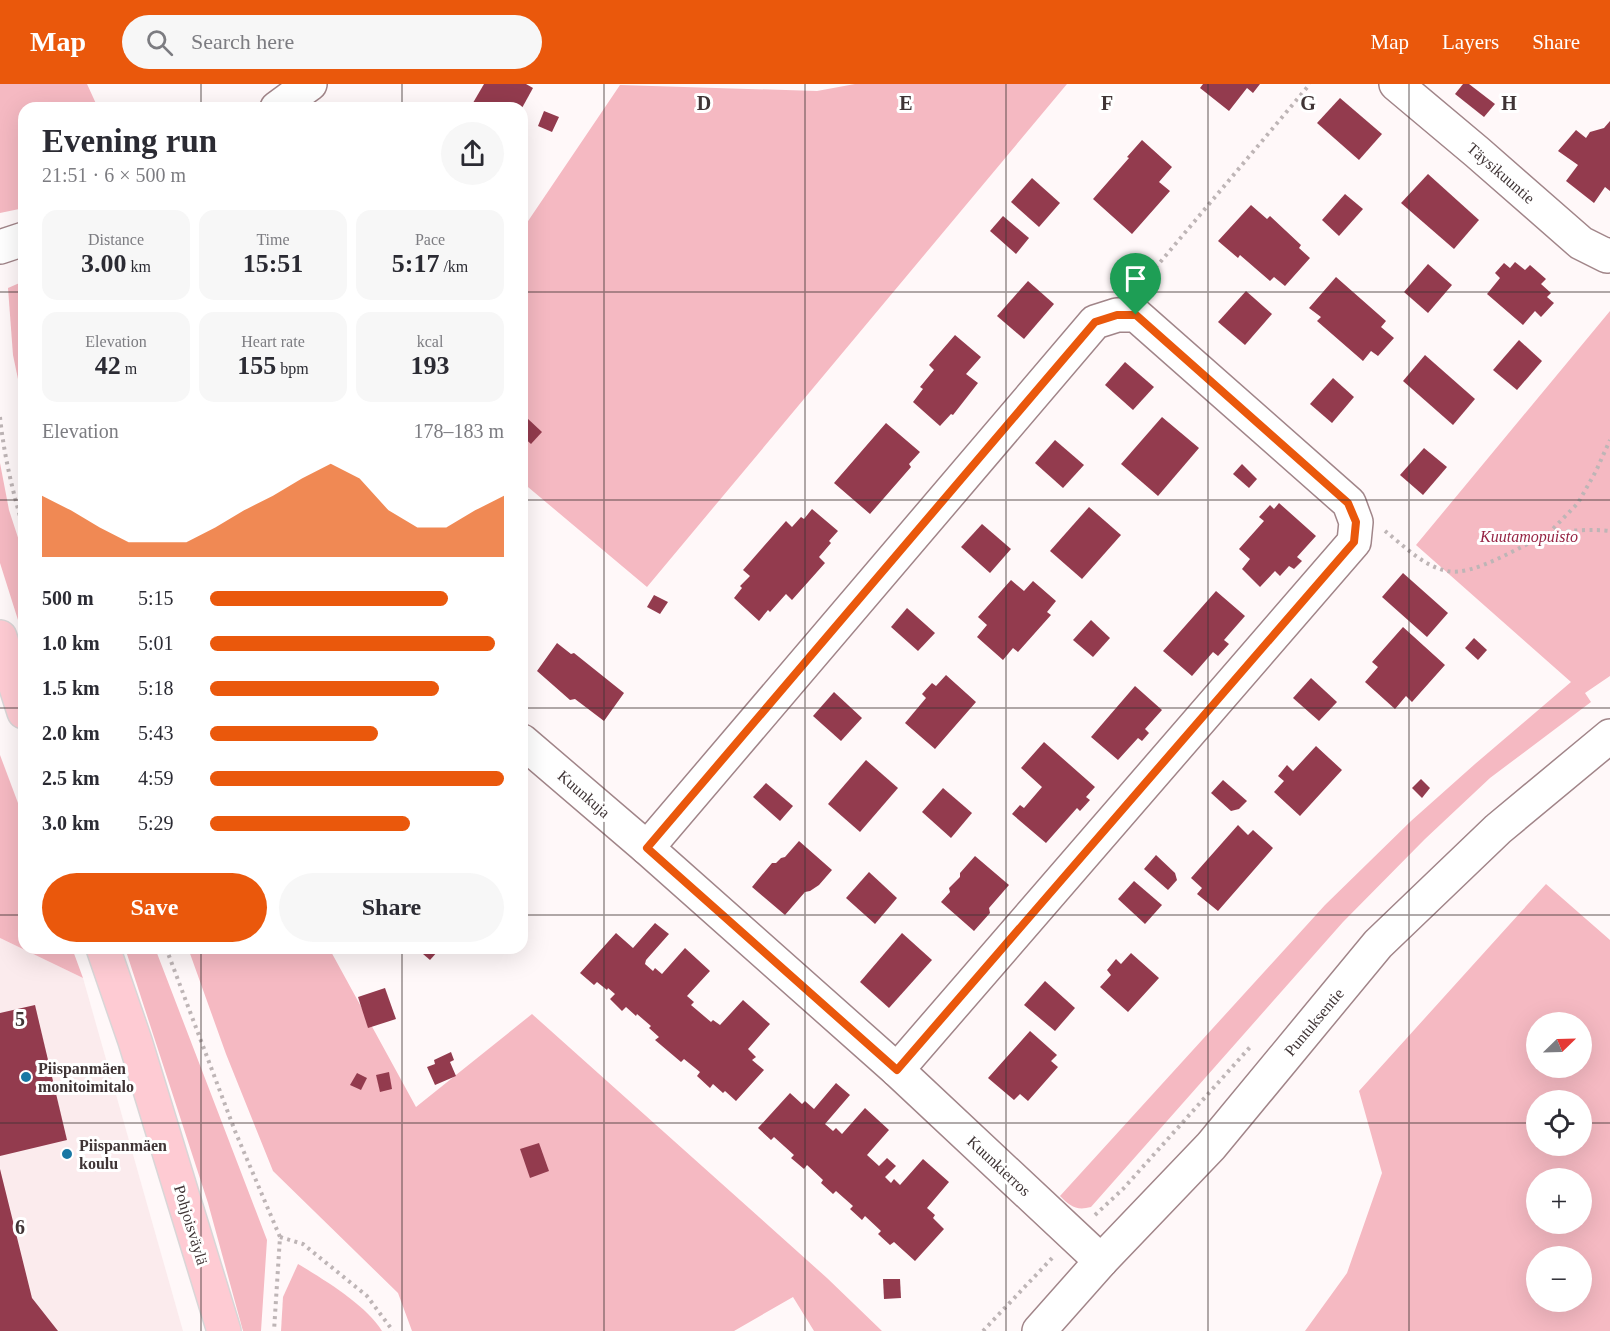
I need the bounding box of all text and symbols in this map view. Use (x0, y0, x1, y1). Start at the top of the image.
search box (122, 15, 542, 69)
text: Map (30, 26, 86, 57)
icon: search (143, 26, 176, 59)
text: Search here (191, 29, 294, 54)
text: Map (1371, 30, 1409, 54)
text: Layers (1442, 30, 1499, 54)
text: Share (1532, 30, 1580, 54)
text: D (697, 92, 711, 114)
text: E (899, 92, 913, 114)
text: F (1101, 92, 1113, 114)
text: G (1300, 92, 1316, 114)
text: H (1501, 92, 1517, 114)
button: share (441, 122, 504, 185)
text: Evening run (42, 123, 217, 159)
street label: Täysikuuntie (1463, 139, 1538, 208)
text: 21:51 · 6 × 500 m (42, 164, 186, 186)
text: Distance (88, 231, 144, 248)
text: Time (256, 231, 290, 248)
text: Pace (415, 231, 445, 248)
text: 3.00 (81, 249, 127, 278)
text: 15:51 (243, 249, 303, 278)
text: 5:17 (392, 249, 439, 278)
pin (1110, 253, 1161, 315)
text: km (127, 258, 151, 275)
text: /km (439, 258, 468, 275)
icon: arrive (1119, 262, 1152, 295)
text: Elevation (85, 333, 147, 350)
text: Heart rate (241, 333, 305, 350)
text: kcal (417, 333, 443, 350)
text: 42 (95, 351, 121, 380)
text: 155 (237, 351, 276, 380)
text: 193 (411, 351, 450, 380)
text: m (121, 360, 137, 377)
text: bpm (276, 360, 309, 377)
text: Elevation (42, 420, 119, 442)
text: 178–183 m (413, 420, 504, 442)
park label: Kuutamopuisto (1479, 528, 1578, 546)
text: 500 m (42, 587, 94, 609)
text: 5:15 (138, 587, 174, 609)
text: 1.0 km (42, 632, 100, 654)
text: 5:01 (138, 632, 174, 654)
text: 1.5 km (42, 677, 100, 699)
text: 5:18 (138, 677, 174, 699)
text: 2.0 km (42, 722, 100, 744)
text: 5:43 (138, 722, 174, 744)
text: 2.5 km (42, 767, 100, 789)
text: 4:59 (138, 767, 174, 789)
street label: Kuunkuja (554, 767, 613, 822)
text: 3.0 km (42, 812, 100, 834)
text: 5:29 (138, 812, 174, 834)
button: Save (42, 873, 267, 942)
button: Share (279, 873, 504, 942)
street label: Puntuksentie (1281, 985, 1347, 1059)
text: 5 (15, 1008, 25, 1030)
north arrow (1526, 1012, 1592, 1078)
map controls (1526, 1012, 1592, 1312)
place label: Piispanmäen monitoimitalo (38, 1060, 134, 1095)
marker: Piispanmäen monitoimitalo (19, 1070, 33, 1084)
button: locate (1526, 1090, 1592, 1156)
street label: Kuunkierros (964, 1133, 1034, 1199)
place label: Piispanmäen koulu (79, 1137, 167, 1172)
marker: Piispanmäen koulu (60, 1147, 74, 1161)
button: + (1526, 1168, 1592, 1234)
street label: Pohjoisväylä (170, 1183, 211, 1267)
text: 6 (15, 1216, 25, 1238)
button: − (1526, 1246, 1592, 1312)

